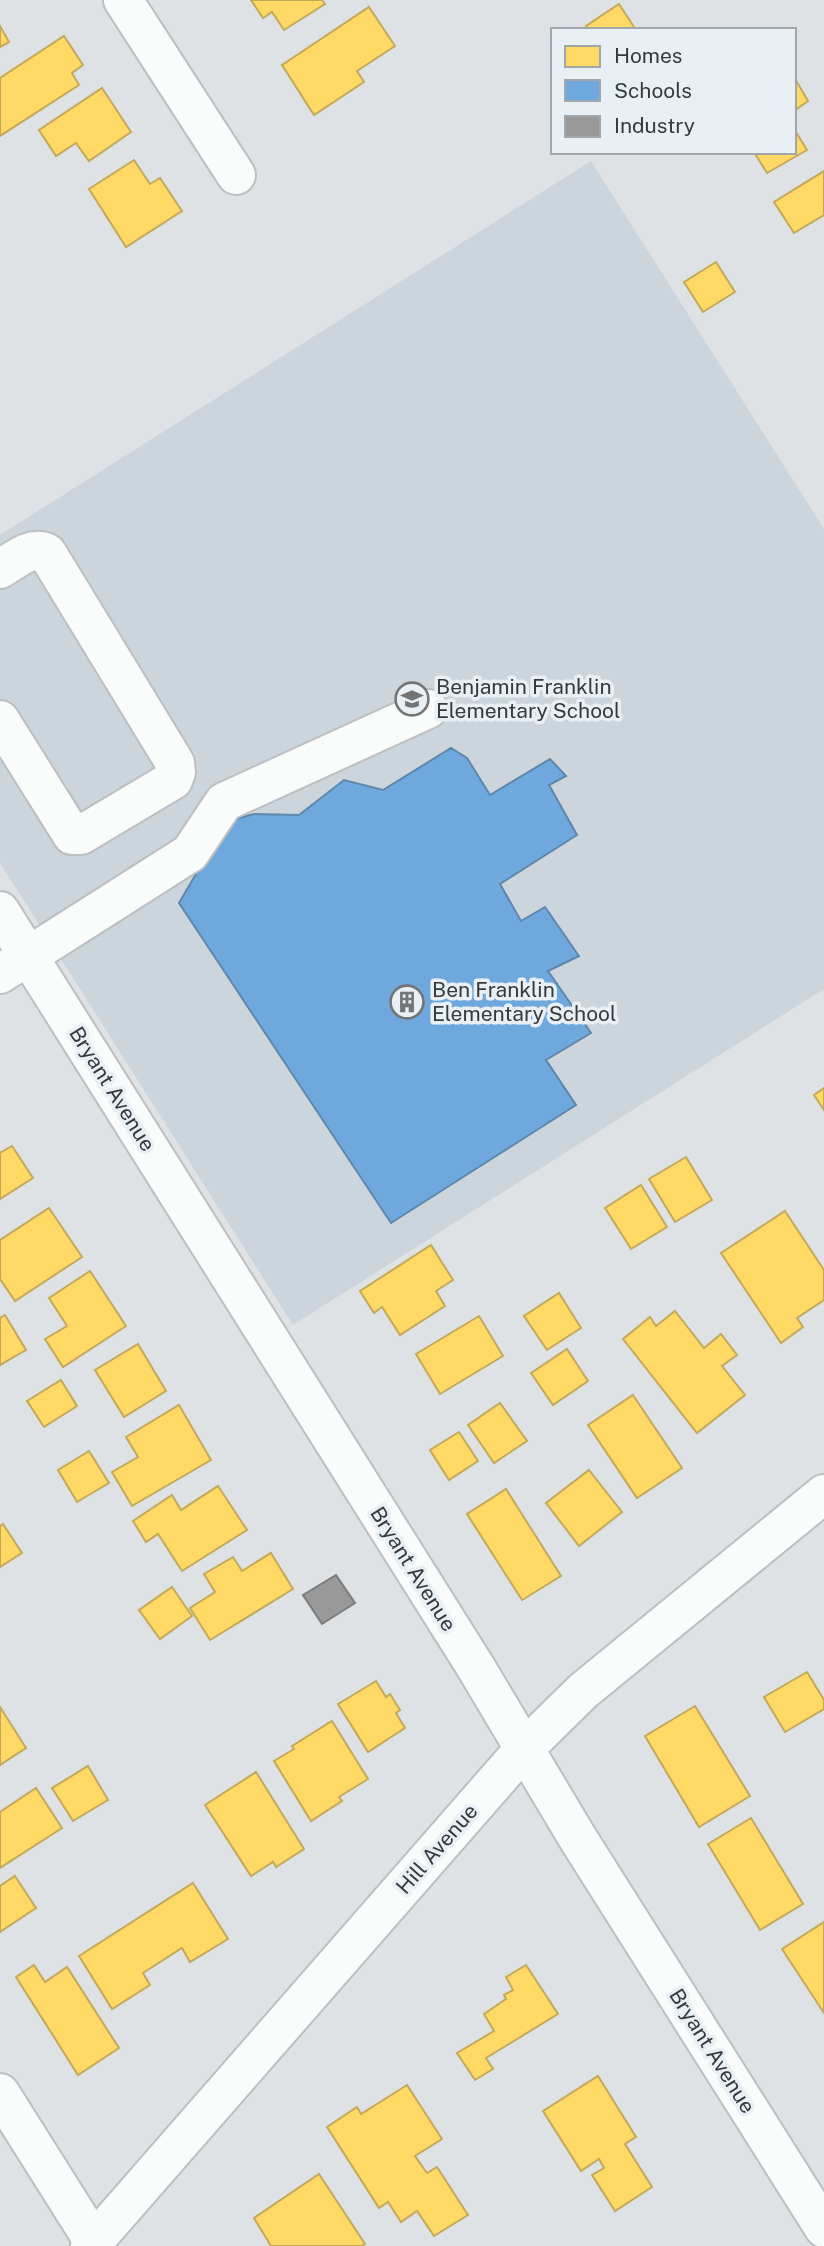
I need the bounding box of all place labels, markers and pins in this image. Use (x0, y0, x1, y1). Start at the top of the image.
place label: Benjamin Franklin Elementary School (436, 674, 620, 723)
school or university icon: Benjamin Franklin Elementary School (393, 680, 431, 718)
place label: Ben Franklin Elementary School (432, 977, 616, 1026)
building icon: Ben Franklin Elementary School (388, 983, 426, 1021)

